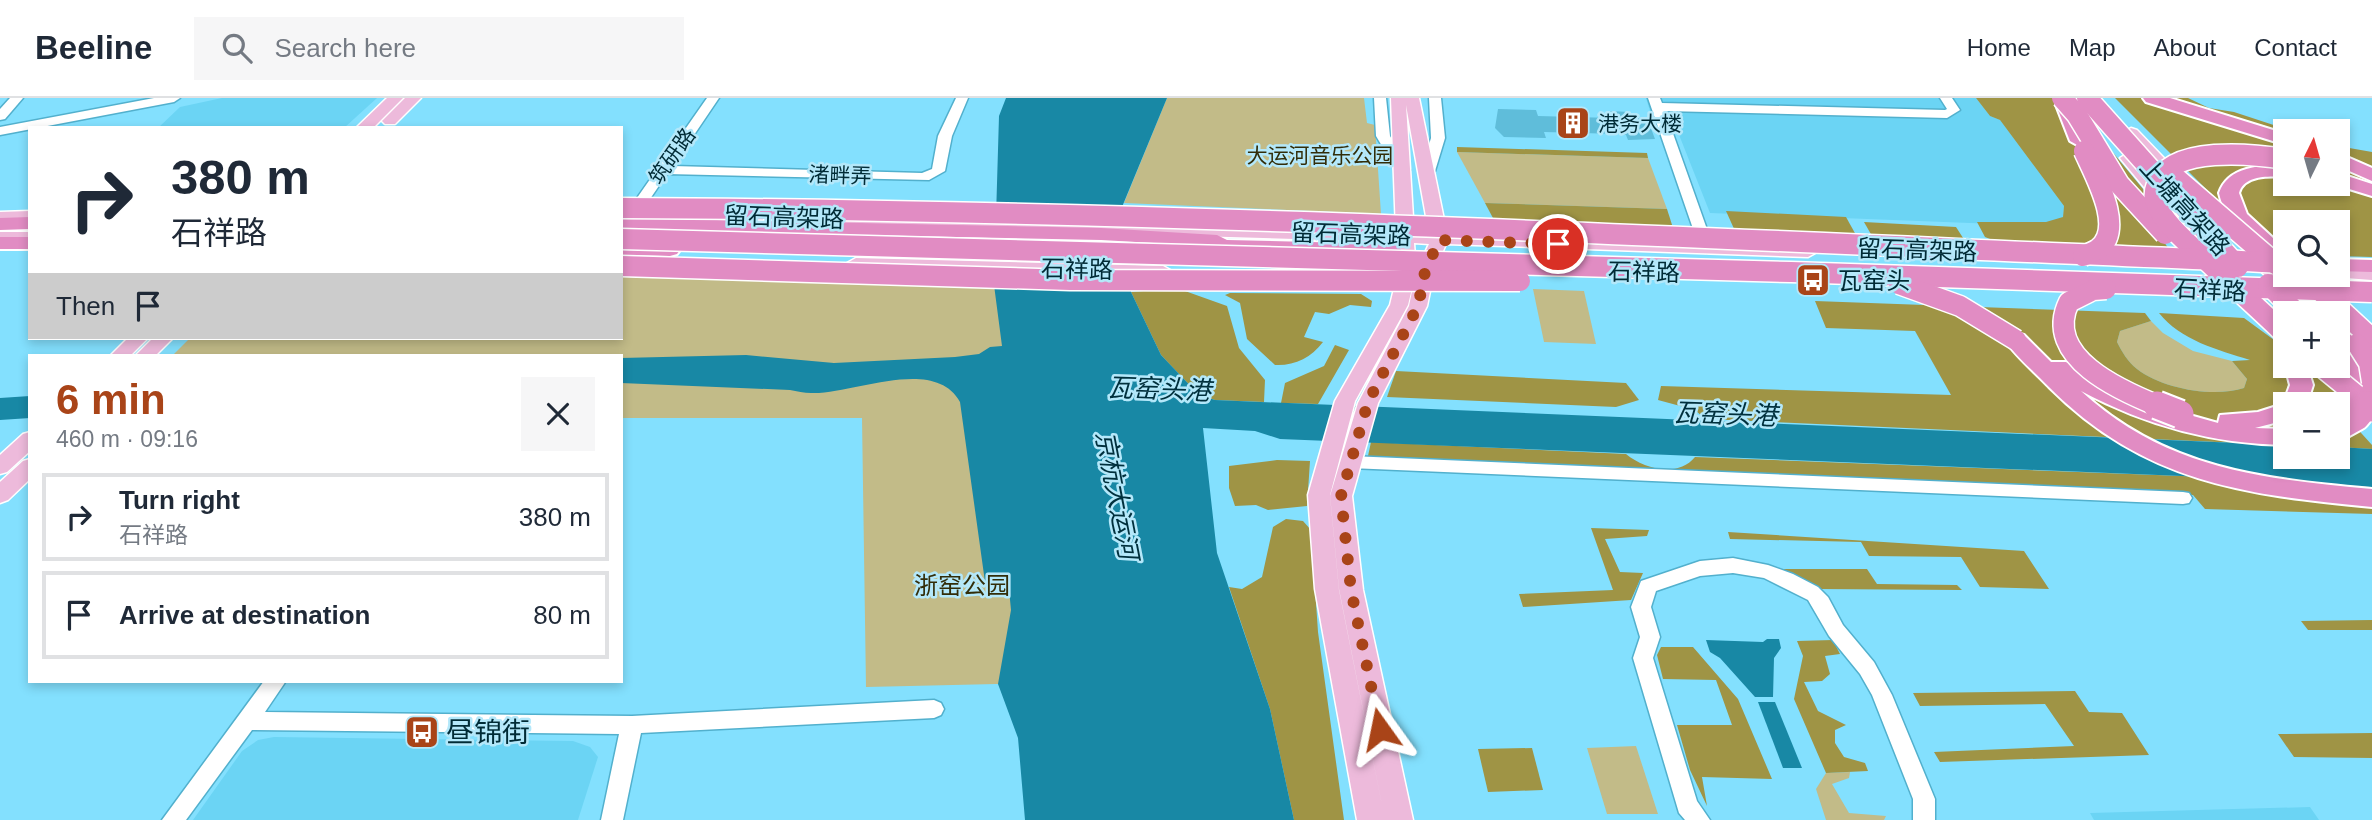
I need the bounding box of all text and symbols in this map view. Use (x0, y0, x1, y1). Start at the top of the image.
search box (194, 17, 684, 80)
text: Beeline (35, 29, 152, 66)
icon: search (218, 29, 256, 67)
text: Search here (274, 33, 416, 63)
text: Home (1967, 34, 2031, 61)
text: Map (2069, 34, 2116, 61)
text: About (2154, 34, 2216, 61)
text: Contact (2254, 34, 2337, 61)
building icon: 港务大楼 (1554, 104, 1592, 142)
place label: 港务大楼 (1598, 112, 1682, 135)
north arrow (2273, 119, 2350, 196)
map controls (2273, 119, 2350, 469)
street label: 筑研路 (645, 124, 699, 188)
park label: 大运河音乐公园 (1247, 144, 1394, 167)
text: 380 m (171, 150, 310, 204)
street label: 上塘高架路 (2135, 153, 2235, 261)
icon: right (56, 154, 147, 245)
street label: 渚畔弄 (808, 162, 872, 188)
street label: 留石高架路 (724, 201, 844, 233)
button: search (2273, 210, 2350, 287)
pin (1528, 214, 1588, 274)
text: 石祥路 (171, 215, 267, 251)
street label: 留石高架路 (1291, 218, 1411, 250)
icon: arrive (1539, 225, 1577, 263)
street label: 留石高架路 (1857, 234, 1977, 266)
street label: 石祥路 (1041, 255, 1113, 283)
street label: 石祥路 (1608, 258, 1680, 286)
bus stop icon: 瓦窑头 (1794, 261, 1832, 299)
place label: 瓦窑头 (1838, 267, 1910, 294)
street label: 石祥路 (2173, 275, 2247, 305)
icon: arrive (129, 287, 167, 325)
text: Then (56, 291, 115, 321)
button: + (2273, 301, 2350, 378)
water label: 瓦窑头港 (1107, 372, 1215, 406)
text: 6 min (56, 376, 166, 423)
button: close (521, 377, 595, 451)
button: − (2273, 392, 2350, 469)
water label: 瓦窑头港 (1673, 397, 1781, 431)
text: 460 m · 09:16 (56, 426, 198, 452)
water label: 京杭大运河 (1090, 428, 1145, 567)
text: Turn right (119, 485, 240, 515)
icon: right (60, 498, 98, 536)
text: 380 m (519, 502, 591, 532)
text: 石祥路 (119, 522, 188, 548)
park label: 浙窑公园 (914, 572, 1010, 599)
icon: arrive (60, 596, 98, 634)
text: Arrive at destination (119, 600, 370, 630)
text: 80 m (533, 600, 591, 630)
position arrow (1343, 692, 1417, 766)
bus stop icon: 昼锦街 (403, 713, 441, 751)
place label: 昼锦街 (446, 717, 530, 748)

